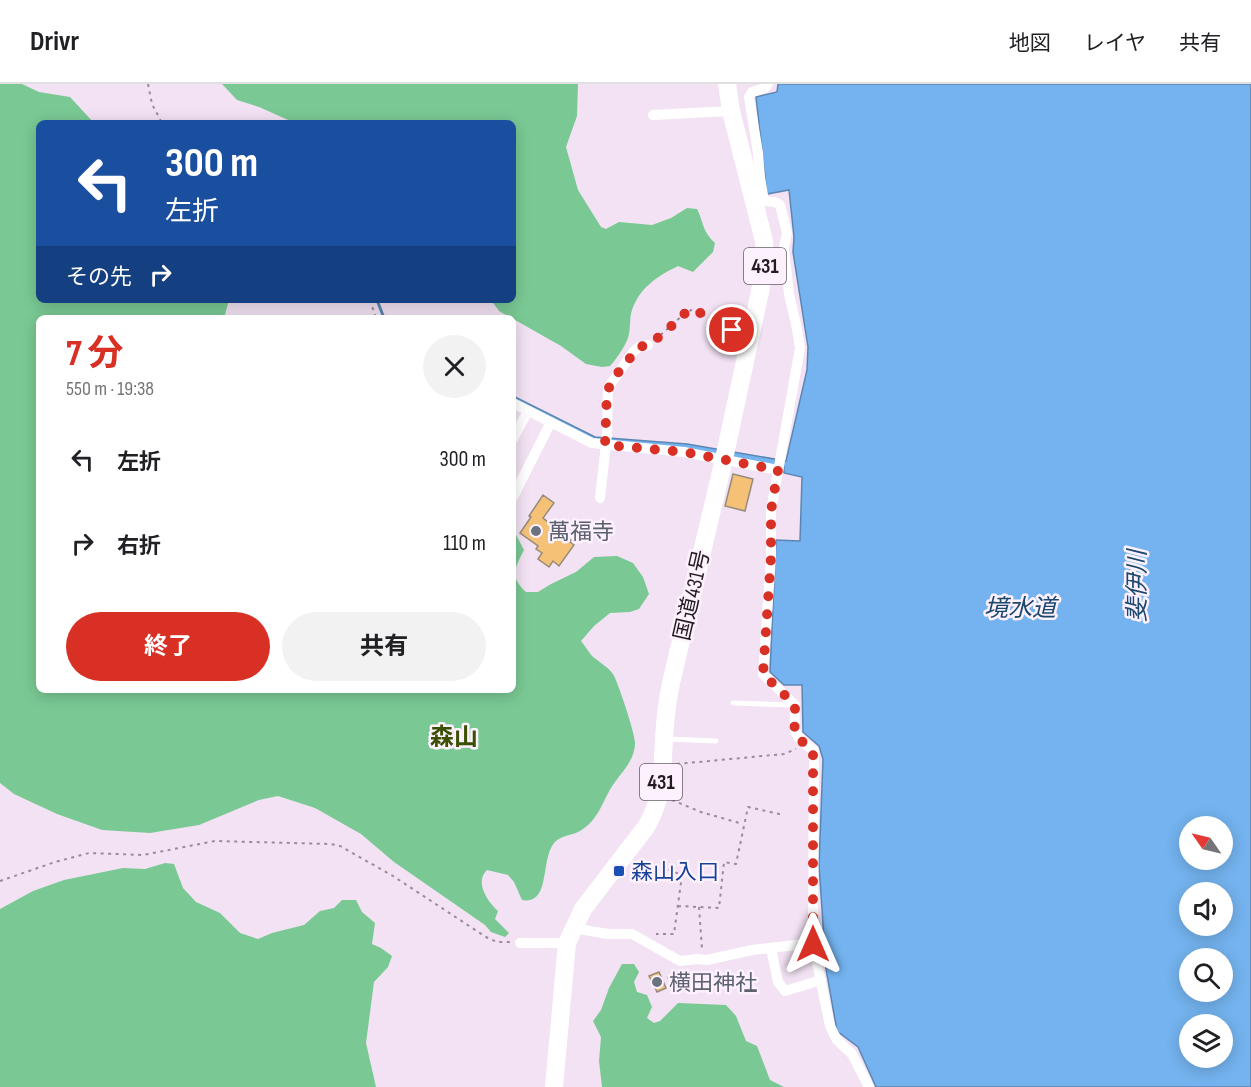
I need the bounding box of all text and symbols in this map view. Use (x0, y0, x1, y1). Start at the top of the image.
text: Drivr (30, 25, 79, 58)
text: 地図 (1009, 31, 1051, 56)
text: レイヤ (1084, 31, 1146, 56)
text: 共有 (1179, 31, 1221, 56)
text: 300 m (165, 138, 258, 189)
icon: left (66, 144, 144, 222)
text: 左折 (165, 196, 219, 228)
road number: 431 (744, 248, 786, 284)
icon: right (144, 258, 177, 291)
text: その先 (66, 264, 132, 291)
pin (706, 304, 757, 355)
icon: arrive (715, 313, 748, 346)
text: 7 分 (66, 333, 123, 376)
button: close (423, 335, 486, 398)
text: 550 m · 19:38 (66, 377, 154, 401)
icon: left (66, 443, 99, 476)
text: 300 m (440, 446, 486, 473)
text: 左折 (117, 449, 161, 476)
place label: 萬福寺 (548, 519, 614, 546)
marker: 萬福寺 (529, 524, 543, 538)
icon: right (66, 527, 99, 560)
text: 110 m (443, 530, 486, 557)
text: 右折 (117, 533, 161, 560)
street label: 国道431号 (669, 547, 716, 643)
water label: 斐伊川 (1123, 547, 1152, 622)
water label: 境水道 (984, 594, 1060, 623)
button: 終了 (66, 612, 270, 681)
button: 共有 (282, 612, 486, 681)
district label: 森山 (430, 723, 478, 752)
road number: 431 (640, 764, 682, 800)
north arrow (1179, 816, 1233, 870)
map controls (1179, 816, 1233, 1068)
place label: 森山入口 (631, 859, 719, 886)
marker: 森山入口 (612, 864, 626, 878)
button: sound (1179, 882, 1233, 936)
position arrow (781, 912, 845, 976)
button: search (1179, 948, 1233, 1002)
place label: 横田神社 (669, 970, 757, 997)
marker: 横田神社 (650, 975, 664, 989)
button: layers (1179, 1014, 1233, 1068)

